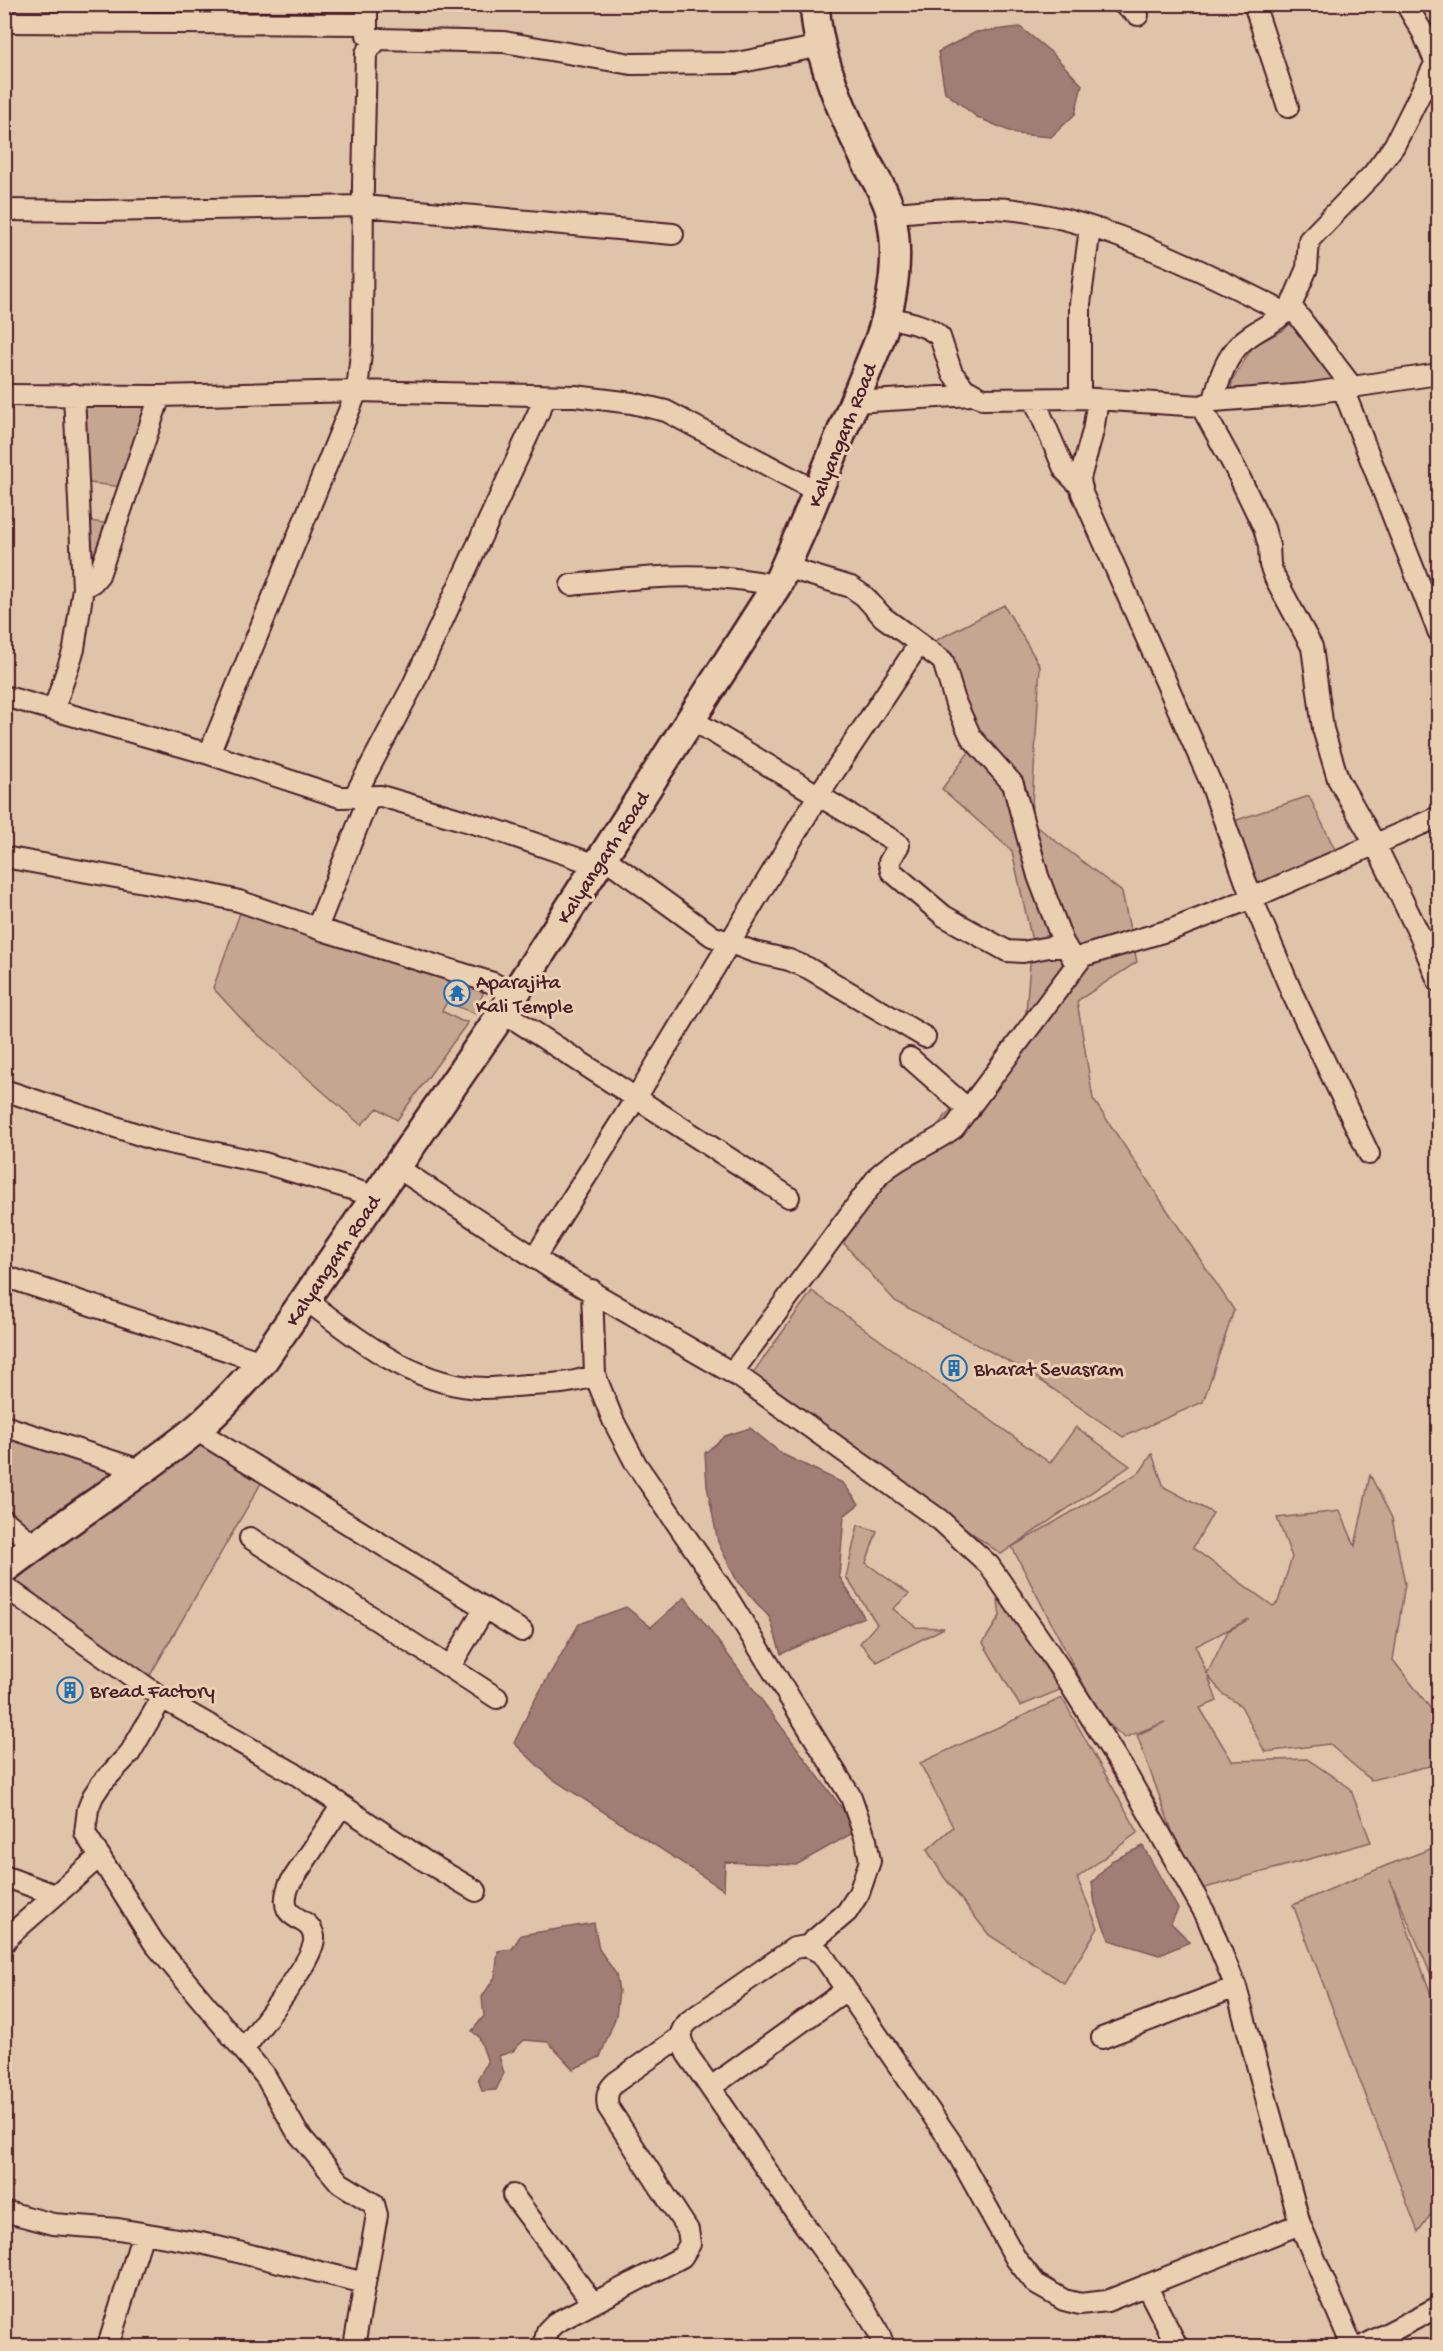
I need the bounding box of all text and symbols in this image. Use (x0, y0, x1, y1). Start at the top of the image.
street label: Kalyangarh Road (804, 359, 885, 512)
street label: Kalyangarh Road (553, 787, 658, 930)
place label: Aparajita Kali Temple (476, 972, 574, 1021)
temple icon: Aparajita Kali Temple (442, 978, 472, 1008)
street label: Kalyangarh Road (282, 1190, 389, 1332)
building icon: Bharat Sevasram (939, 1353, 969, 1383)
place label: Bharat Sevasram (973, 1359, 1124, 1384)
building icon: Bread Factory (55, 1675, 85, 1705)
place label: Bread Factory (89, 1681, 215, 1706)

